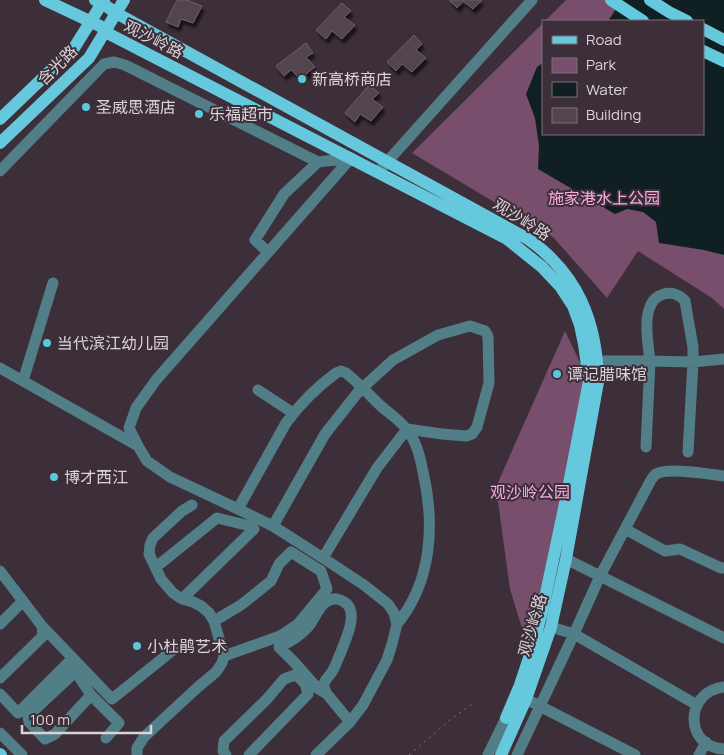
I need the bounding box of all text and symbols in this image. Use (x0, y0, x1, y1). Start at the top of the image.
street label: 观沙岭路 (120, 15, 188, 63)
legend (542, 20, 704, 135)
text: Road (586, 29, 622, 50)
street label: 含光路 (32, 40, 82, 90)
text: Park (586, 54, 616, 75)
place label: 新高桥商店 (312, 68, 392, 90)
marker: 新高桥商店 (296, 73, 308, 85)
text: Water (586, 79, 628, 100)
place label: 圣威思酒店 (96, 96, 176, 118)
marker: 圣威思酒店 (80, 101, 92, 113)
place label: 乐福超市 (209, 103, 273, 125)
text: Building (586, 104, 641, 125)
marker: 乐福超市 (193, 108, 205, 120)
park label: 施家港水上公园 (548, 187, 660, 209)
street label: 观沙岭路 (489, 193, 555, 245)
place label: 当代滨江幼儿园 (57, 332, 169, 354)
marker: 当代滨江幼儿园 (41, 337, 53, 349)
place label: 谭记腊味馆 (567, 363, 647, 385)
marker: 谭记腊味馆 (551, 368, 563, 380)
place label: 博才西江 (64, 466, 128, 488)
marker: 博才西江 (48, 471, 60, 483)
park label: 观沙岭公园 (490, 481, 570, 503)
street label: 观沙岭路 (513, 591, 551, 659)
place label: 小杜鹃艺术 (147, 635, 227, 657)
marker: 小杜鹃艺术 (131, 640, 143, 652)
scale bar (22, 702, 151, 734)
text: 100 m (30, 709, 70, 730)

